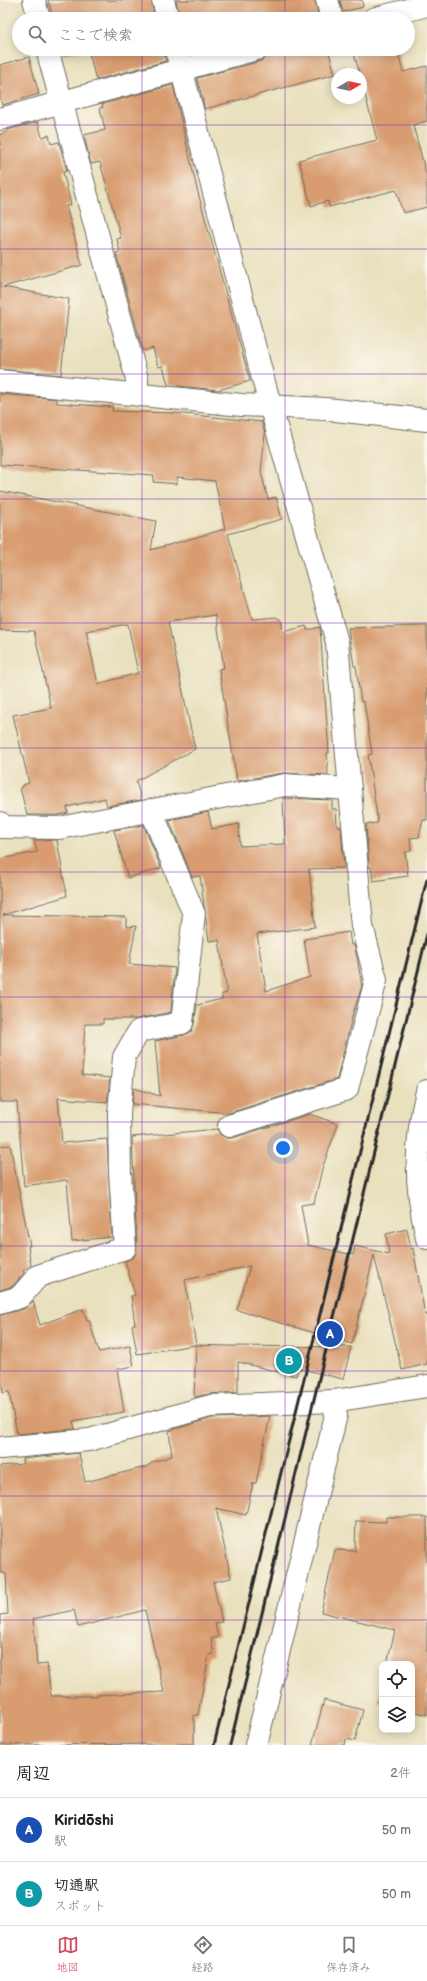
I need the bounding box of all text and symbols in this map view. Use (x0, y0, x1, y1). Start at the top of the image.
search box (12, 12, 415, 56)
icon: search (26, 23, 48, 45)
text: ここで検索 (58, 26, 133, 45)
north arrow (331, 68, 367, 104)
your location (273, 1138, 293, 1158)
pin: A (317, 1319, 343, 1349)
pin: B (276, 1346, 302, 1376)
map controls (379, 1661, 415, 1733)
button: locate (379, 1661, 415, 1697)
button: layers (379, 1697, 415, 1733)
text: 周辺 (16, 1764, 50, 1784)
text: 2件 (390, 1765, 411, 1781)
text: Kiridōshi (54, 1811, 114, 1830)
text: A (25, 1822, 33, 1838)
text: 50 m (382, 1822, 411, 1838)
text: 駅 (54, 1833, 67, 1849)
text: 切通駅 (54, 1876, 99, 1895)
text: B (24, 1886, 34, 1902)
text: 50 m (382, 1886, 411, 1902)
text: スポット (54, 1898, 106, 1914)
tab: 地図 (57, 1934, 79, 1974)
tab: 経路 (192, 1934, 214, 1974)
tab: 保存済み (327, 1934, 371, 1974)

